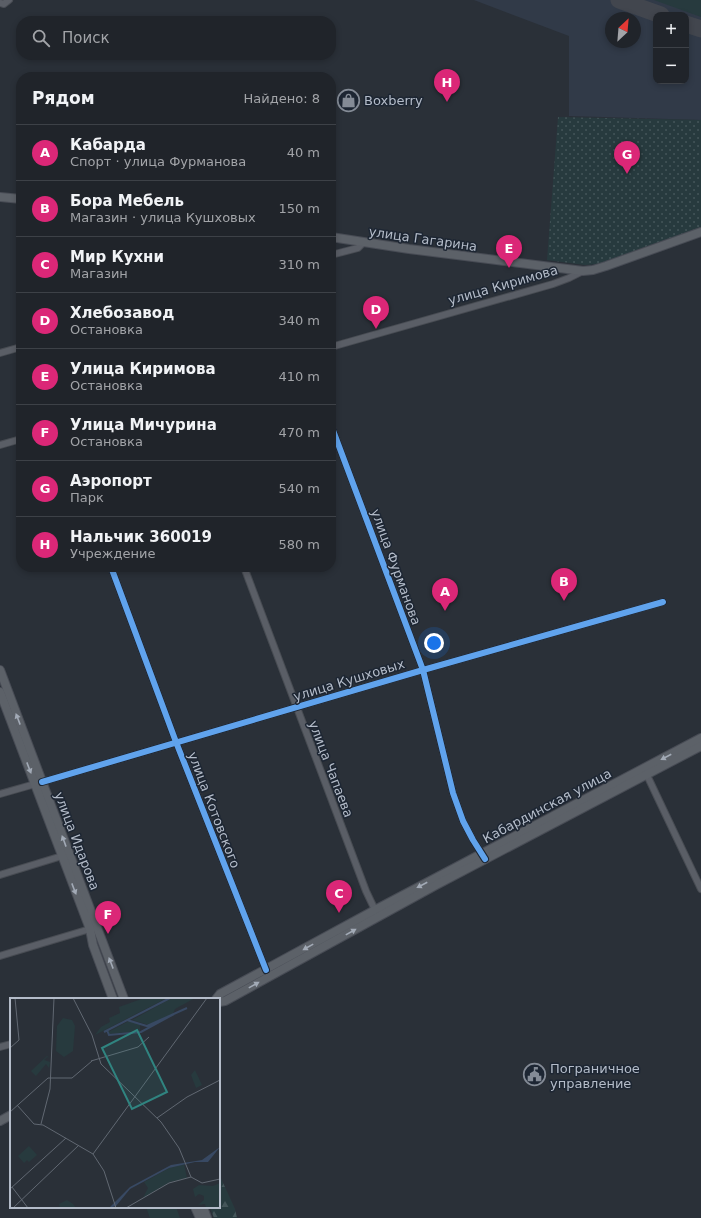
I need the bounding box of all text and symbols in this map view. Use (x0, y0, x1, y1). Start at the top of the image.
north arrow (605, 12, 641, 48)
map controls (653, 12, 689, 84)
button: + (653, 12, 689, 48)
search box (16, 16, 336, 60)
icon: search (30, 27, 52, 49)
text: Поиск (62, 29, 110, 47)
button: − (653, 48, 689, 84)
pin: H (434, 69, 460, 102)
shop icon: Boxberry (336, 87, 362, 113)
text: Рядом (32, 88, 95, 108)
text: Найдено: 8 (244, 91, 320, 106)
place label: Boxberry (364, 93, 423, 108)
text: Кабарда (70, 136, 146, 154)
pin: G (614, 141, 640, 174)
text: A (40, 145, 50, 160)
text: 40 m (287, 145, 320, 160)
text: Спорт · улица Фурманова (70, 154, 246, 169)
text: Бора Мебель (70, 192, 184, 210)
text: B (40, 201, 50, 216)
text: 150 m (278, 201, 320, 216)
text: Магазин · улица Кушховых (70, 210, 256, 225)
street label: улица Гагарина (368, 224, 478, 254)
pin: E (496, 235, 522, 268)
text: Мир Кухни (70, 248, 164, 266)
text: C (40, 257, 50, 272)
text: 310 m (278, 257, 320, 272)
street label: улица Киримова (447, 262, 559, 308)
text: Магазин (70, 266, 128, 281)
pin: D (363, 296, 389, 329)
text: Хлебозавод (70, 304, 174, 322)
text: D (40, 313, 50, 328)
text: 340 m (278, 313, 320, 328)
text: Остановка (70, 322, 143, 337)
text: Улица Киримова (70, 360, 216, 378)
text: E (41, 369, 49, 384)
text: 410 m (278, 369, 320, 384)
text: Остановка (70, 378, 143, 393)
text: Улица Мичурина (70, 416, 217, 434)
text: F (41, 425, 49, 440)
text: 470 m (278, 425, 320, 440)
text: Остановка (70, 434, 143, 449)
text: Аэропорт (70, 472, 152, 490)
text: G (40, 481, 50, 496)
text: 540 m (278, 481, 320, 496)
text: Парк (70, 490, 104, 505)
street label: улица Фурманова (368, 507, 424, 627)
text: Нальчик 360019 (70, 528, 212, 546)
text: H (40, 537, 50, 552)
text: 580 m (278, 537, 320, 552)
text: Учреждение (70, 546, 156, 561)
pin: B (551, 568, 577, 601)
pin: A (432, 578, 458, 611)
your location (424, 633, 444, 653)
street label: улица Кушховых (292, 656, 407, 704)
one-way arrow (15, 713, 21, 725)
street label: улица Чапаева (306, 719, 356, 819)
street label: улица Котовского (185, 750, 243, 870)
one-way arrow (661, 753, 672, 760)
one-way arrow (26, 762, 32, 774)
street label: Кабардинская улица (480, 766, 614, 846)
street label: улица Идарова (51, 790, 103, 892)
one-way arrow (61, 835, 67, 847)
pin: C (326, 880, 352, 913)
one-way arrow (416, 882, 428, 888)
one-way arrow (72, 884, 78, 896)
pin: F (95, 901, 121, 934)
one-way arrow (345, 929, 357, 936)
one-way arrow (302, 943, 314, 950)
one-way arrow (107, 956, 113, 968)
one-way arrow (248, 982, 260, 988)
inset map (10, 998, 220, 1208)
place label: Пограничное управление (550, 1061, 640, 1091)
public building icon: Пограничное управление (522, 1062, 548, 1088)

